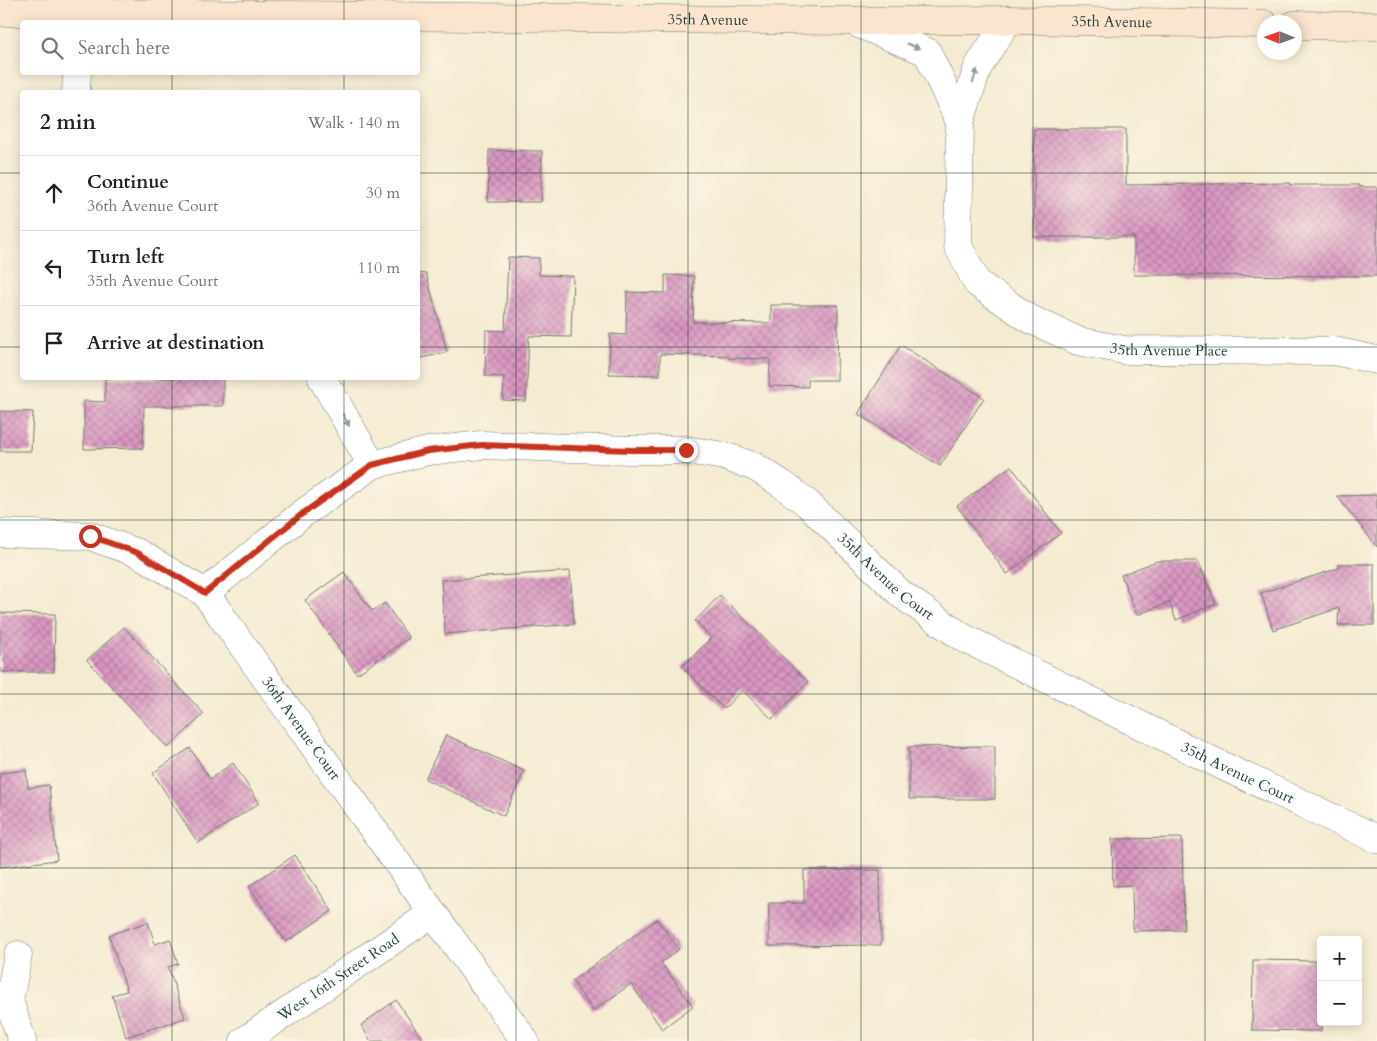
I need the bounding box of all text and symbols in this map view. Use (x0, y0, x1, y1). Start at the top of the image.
street label: 35th Avenue (667, 9, 749, 30)
street label: 35th Avenue (1071, 11, 1153, 32)
north arrow (1257, 15, 1302, 60)
search box (20, 20, 420, 75)
icon: search (38, 34, 66, 62)
text: Search here (78, 35, 170, 61)
one-way arrow (906, 43, 920, 51)
one-way arrow (972, 68, 979, 83)
text: 2 min (40, 108, 96, 137)
text: Walk · 140 m (308, 112, 400, 134)
text: Continue (87, 169, 169, 195)
icon: ahead (40, 179, 68, 207)
text: 30 m (366, 182, 400, 204)
text: 36th Avenue Court (87, 195, 218, 217)
text: Turn left (87, 244, 164, 270)
icon: left (40, 254, 68, 282)
text: 110 m (358, 257, 400, 279)
text: 35th Avenue Court (87, 270, 218, 292)
icon: arrive (40, 329, 68, 357)
text: Arrive at destination (87, 330, 264, 356)
street label: 35th Avenue Place (1108, 338, 1228, 360)
one-way arrow (342, 413, 351, 427)
route end (675, 439, 698, 462)
route start (79, 525, 102, 548)
street label: 35th Avenue Court (833, 528, 938, 625)
street label: 36th Avenue Court (257, 672, 345, 784)
street label: 35th Avenue Court (1178, 737, 1298, 808)
street label: West 16th Street Road (273, 929, 403, 1026)
map controls (1317, 936, 1362, 1026)
button: + (1317, 936, 1362, 981)
button: − (1317, 981, 1362, 1026)

